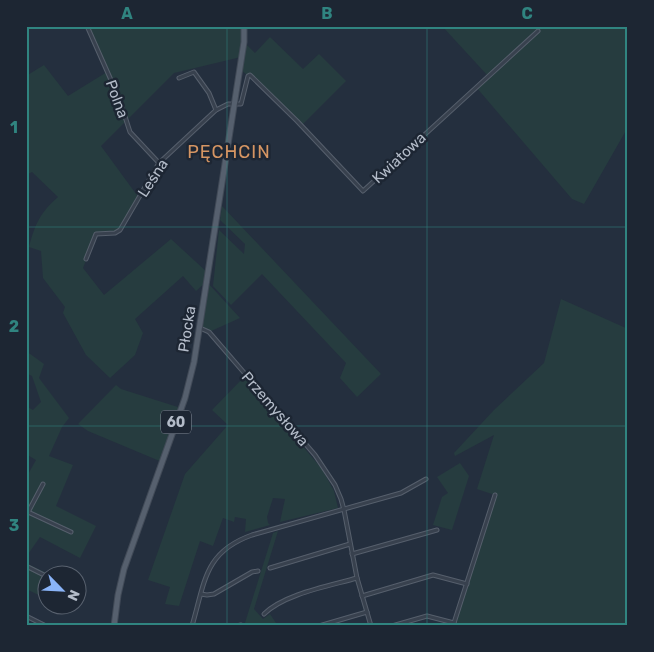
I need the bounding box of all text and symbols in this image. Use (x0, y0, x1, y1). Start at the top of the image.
text: A (121, 4, 133, 23)
text: B (321, 4, 333, 23)
text: C (521, 4, 533, 23)
street label: Polna (102, 78, 132, 120)
text: 1 (10, 118, 18, 137)
street label: Kwiatowa (369, 129, 429, 187)
district label: PĘCHCIN (187, 141, 271, 163)
street label: Leśna (134, 156, 172, 200)
street label: Płocka (174, 305, 200, 353)
text: 2 (9, 317, 19, 336)
street label: Przemysłowa (238, 368, 312, 450)
road number: 60 (161, 411, 191, 434)
text: 3 (9, 516, 19, 535)
north arrow (38, 564, 88, 614)
text: N (64, 587, 83, 603)

